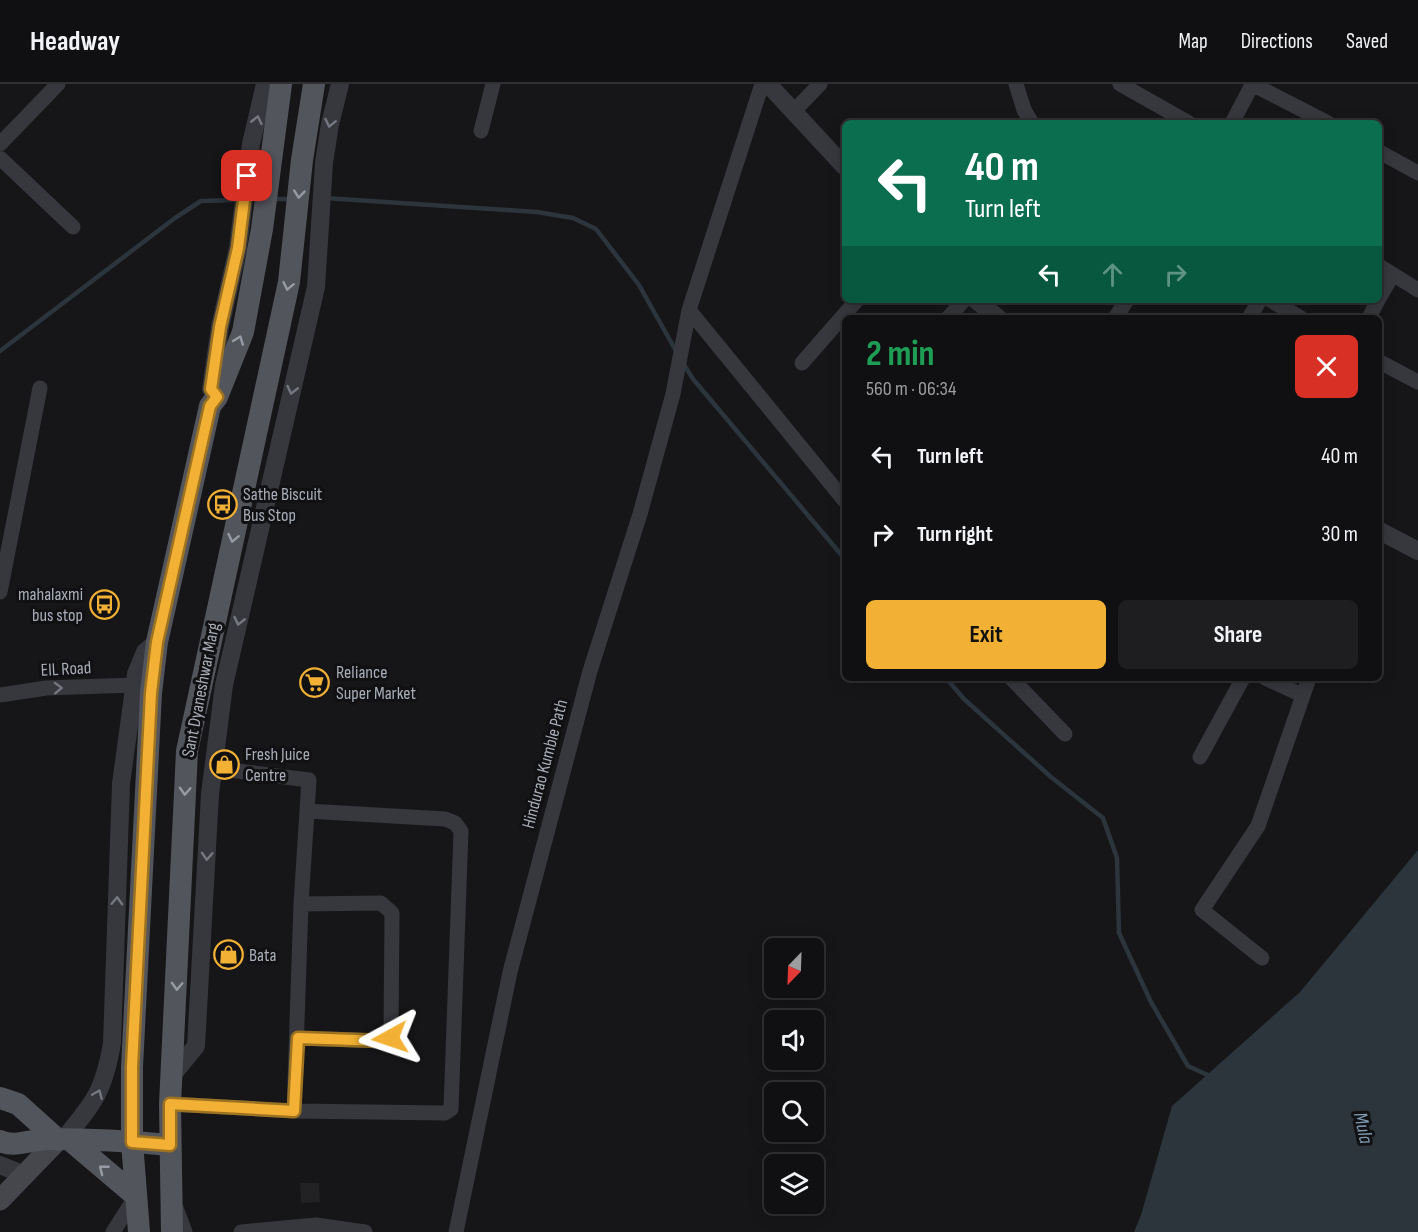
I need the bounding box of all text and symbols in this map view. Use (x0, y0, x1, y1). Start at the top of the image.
text: Headway (30, 25, 120, 58)
text: Map (1178, 29, 1208, 54)
text: Directions (1241, 29, 1313, 54)
text: Saved (1346, 29, 1388, 54)
one-way arrow (249, 115, 262, 125)
one-way arrow (325, 118, 338, 128)
text: 40 m (965, 142, 1039, 193)
icon: left (866, 144, 944, 222)
pin (221, 150, 272, 201)
icon: arrive (230, 159, 263, 192)
one-way arrow (293, 189, 305, 199)
text: Turn left (965, 193, 1041, 225)
icon: left (1033, 258, 1066, 291)
icon: ahead (1096, 258, 1129, 291)
icon: right (1159, 258, 1192, 291)
one-way arrow (282, 281, 295, 291)
text: 2 min (866, 333, 935, 376)
button: close (1295, 335, 1358, 398)
one-way arrow (232, 336, 244, 347)
text: 560 m · 06:34 (866, 377, 956, 401)
one-way arrow (286, 385, 299, 395)
icon: left (866, 440, 899, 473)
text: Turn left (917, 443, 983, 470)
text: 40 m (1321, 443, 1358, 470)
place label: Sathe Biscuit Bus Stop (243, 484, 323, 526)
bus stop icon: Sathe Biscuit Bus Stop (206, 488, 238, 520)
icon: right (866, 518, 899, 551)
text: Turn right (917, 521, 993, 548)
text: 30 m (1321, 521, 1358, 548)
one-way arrow (227, 533, 240, 543)
place label: mahalaxmi bus stop (18, 584, 83, 626)
bus stop icon: mahalaxmi bus stop (88, 588, 120, 620)
button: Exit (866, 600, 1106, 669)
button: Share (1118, 600, 1358, 669)
one-way arrow (233, 616, 246, 626)
street label: Sant Dyaneshwar Marg (178, 621, 224, 759)
street label: EIL Road (40, 657, 92, 681)
place label: Reliance Super Market (336, 662, 417, 704)
supermarket icon: Reliance Super Market (299, 666, 331, 698)
one-way arrow (54, 681, 63, 694)
street label: Hindurao Kumble Path (518, 697, 572, 831)
place label: Fresh Juice Centre (245, 744, 310, 786)
shop icon: Fresh Juice Centre (208, 748, 240, 780)
one-way arrow (178, 787, 191, 796)
one-way arrow (200, 851, 213, 860)
one-way arrow (111, 896, 123, 905)
north arrow (764, 938, 824, 998)
map controls (764, 938, 824, 1214)
shop icon: Bata (212, 939, 244, 971)
place label: Bata (249, 945, 276, 966)
one-way arrow (170, 981, 183, 990)
position arrow (358, 1006, 422, 1070)
button: sound (764, 1010, 824, 1070)
button: search (764, 1082, 824, 1142)
one-way arrow (91, 1089, 103, 1100)
water label: Mula (1348, 1110, 1378, 1146)
button: layers (764, 1154, 824, 1214)
one-way arrow (98, 1165, 109, 1176)

